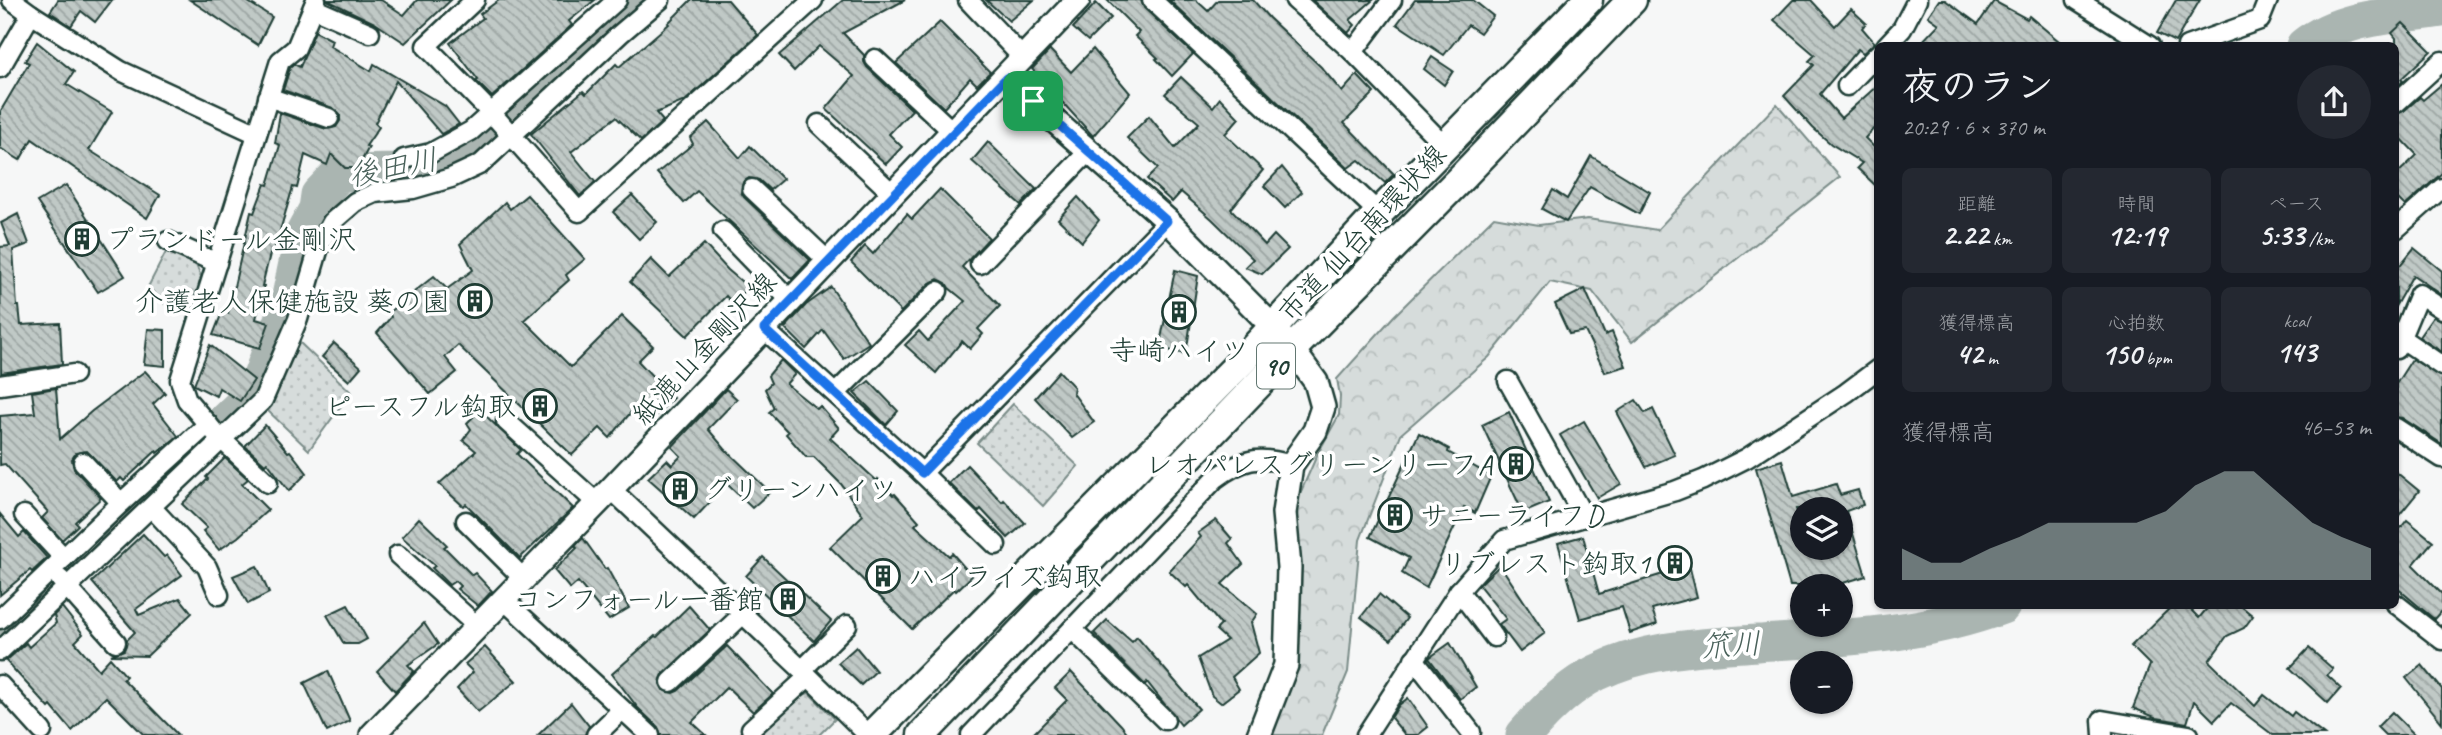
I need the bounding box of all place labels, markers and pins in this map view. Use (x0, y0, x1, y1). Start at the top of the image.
pin (1003, 71, 1063, 131)
building icon: プランドール金剛沢 (63, 220, 101, 258)
place label: プランドール金剛沢 (106, 222, 356, 257)
building icon: 介護老人保健施設 葵の園 (456, 282, 494, 320)
place label: 介護老人保健施設 葵の園 (135, 284, 450, 319)
building icon: 寺崎ハイツ (1160, 293, 1198, 331)
place label: 寺崎ハイツ (1109, 333, 1249, 368)
building icon: ピースフル鈎取 (521, 387, 559, 425)
place label: ピースフル鈎取 (324, 389, 516, 424)
building icon: レオパレスグリーンリーフA (1497, 445, 1535, 483)
place label: レオパレスグリーンリーフA (1145, 447, 1494, 482)
building icon: グリーンハイツ (661, 470, 699, 508)
place label: グリーンハイツ (704, 472, 897, 507)
building icon: サニーライフD (1376, 496, 1414, 534)
place label: サニーライフD (1420, 498, 1605, 533)
building icon: リブレスト鈎取1 (1656, 544, 1694, 582)
place label: リブレスト鈎取1 (1439, 546, 1651, 581)
building icon: ハイライズ鈎取 (864, 557, 902, 595)
place label: ハイライズ鈎取 (908, 559, 1102, 594)
building icon: コンフォール一番館 (769, 580, 807, 618)
place label: コンフォール一番館 (514, 582, 764, 617)

